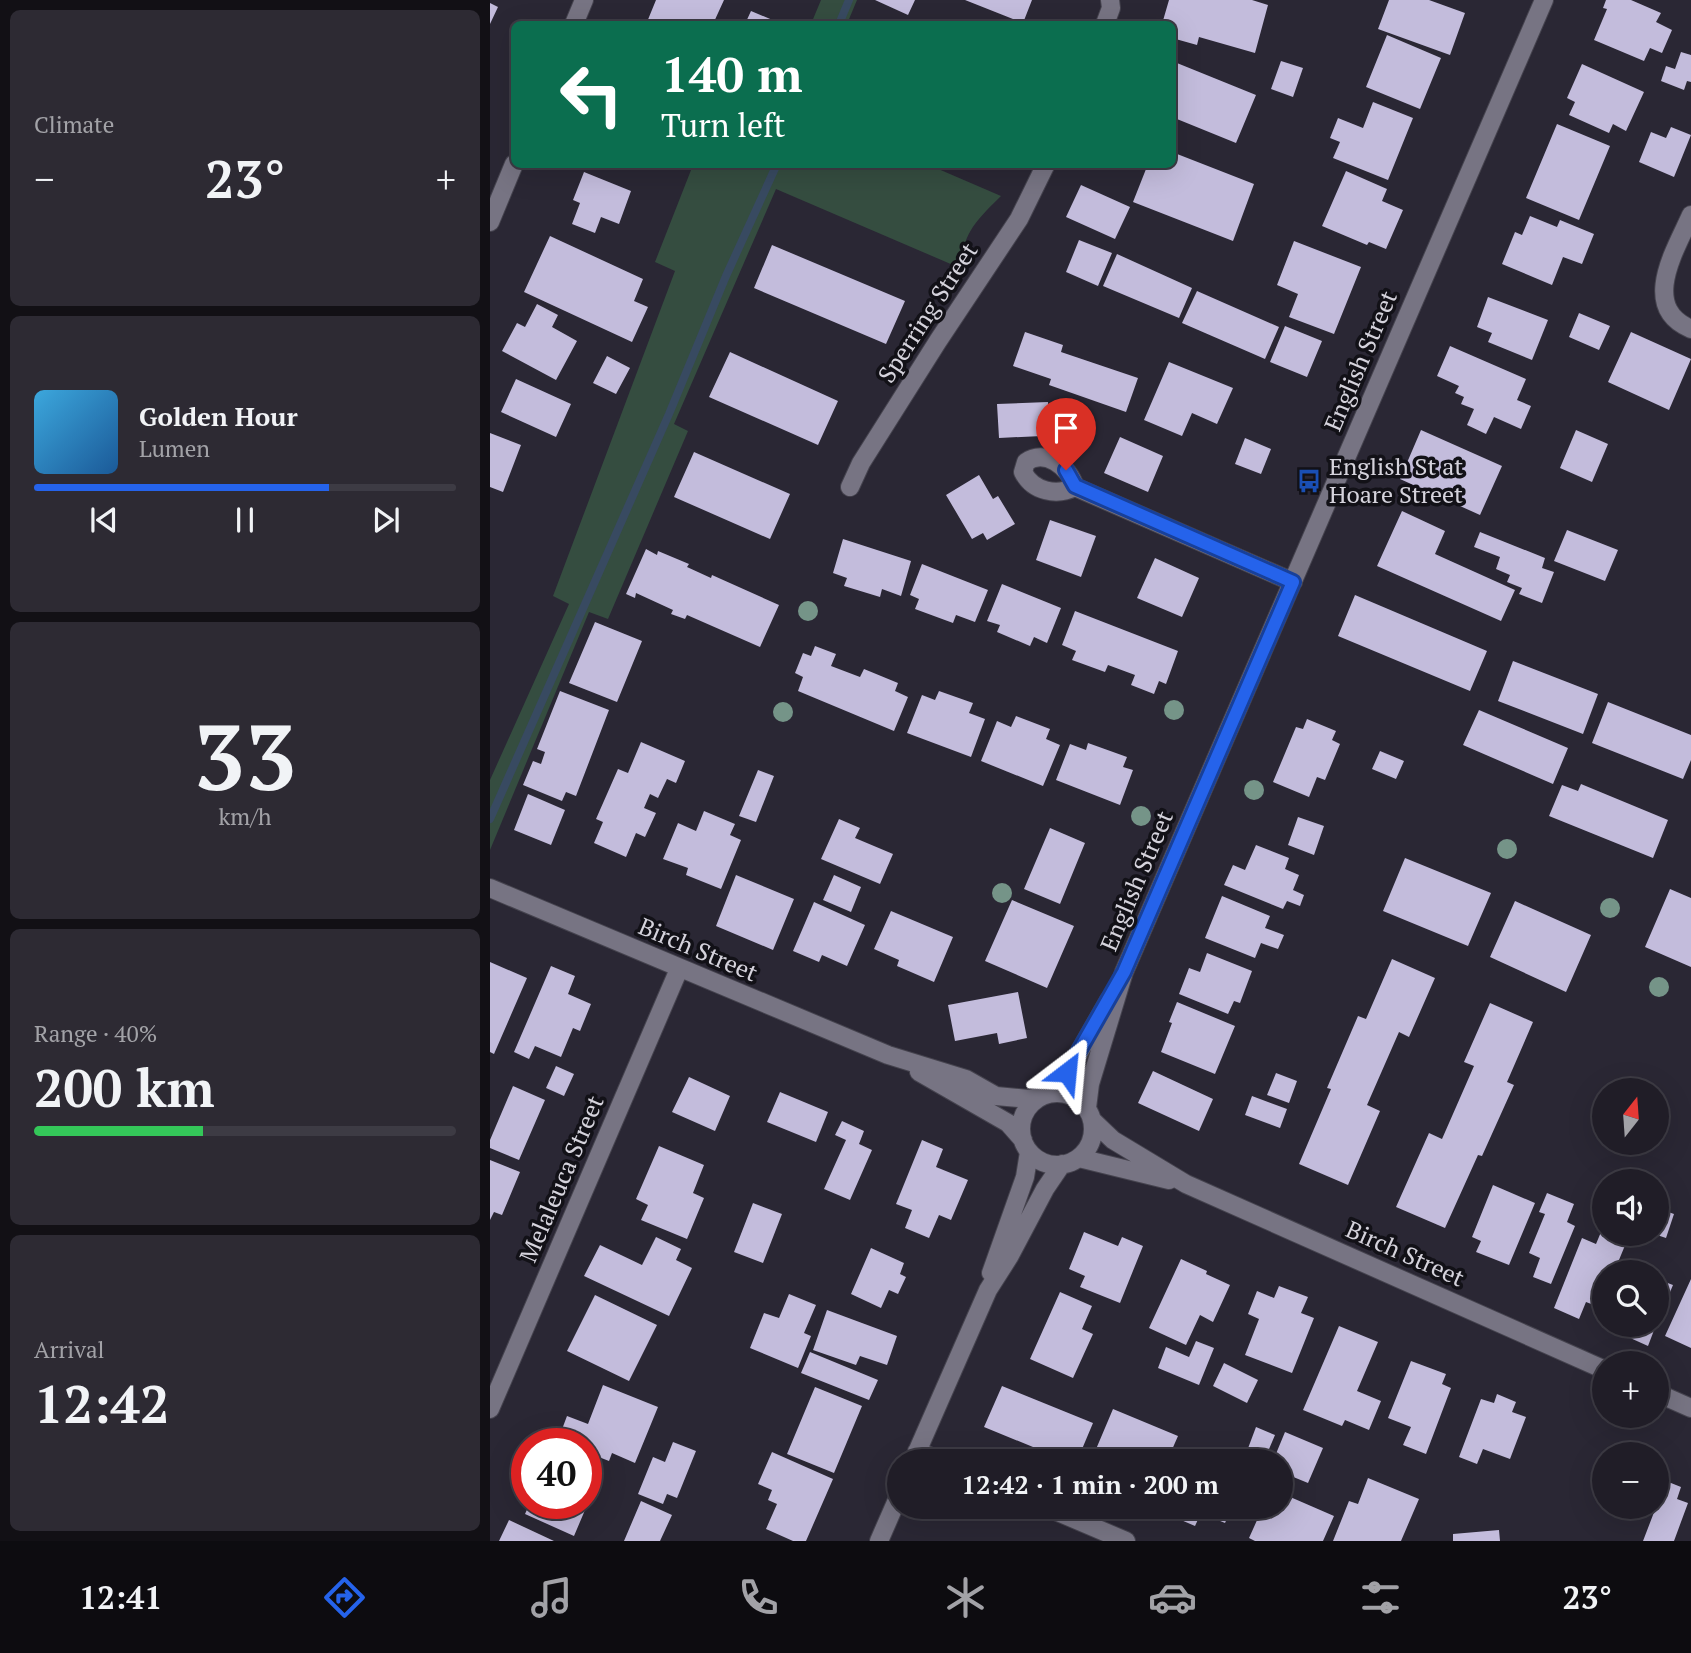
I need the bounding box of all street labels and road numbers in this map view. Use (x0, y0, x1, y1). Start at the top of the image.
street label: Sperring Street (870, 236, 984, 389)
street label: English Street (1316, 285, 1404, 436)
street label: English Street (1092, 805, 1180, 956)
street label: Birch Street (634, 910, 763, 989)
street label: Melaleuca Street (511, 1090, 611, 1267)
street label: Birch Street (1341, 1213, 1470, 1293)

